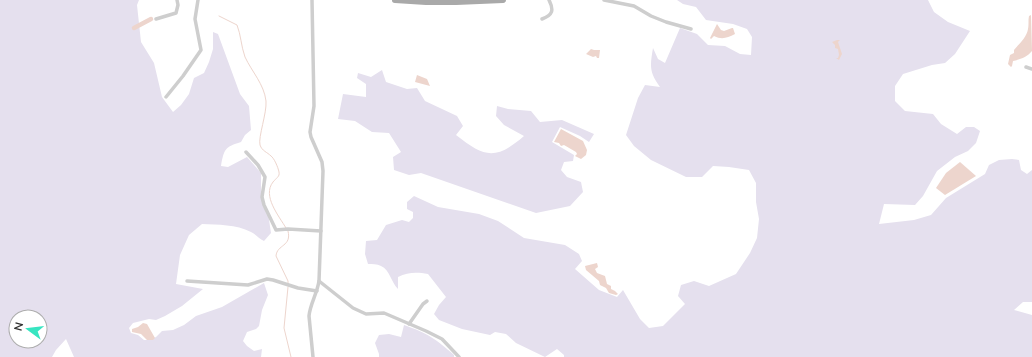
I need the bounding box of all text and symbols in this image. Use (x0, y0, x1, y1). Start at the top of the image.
north arrow (8, 309, 48, 349)
text: N (11, 321, 26, 332)

